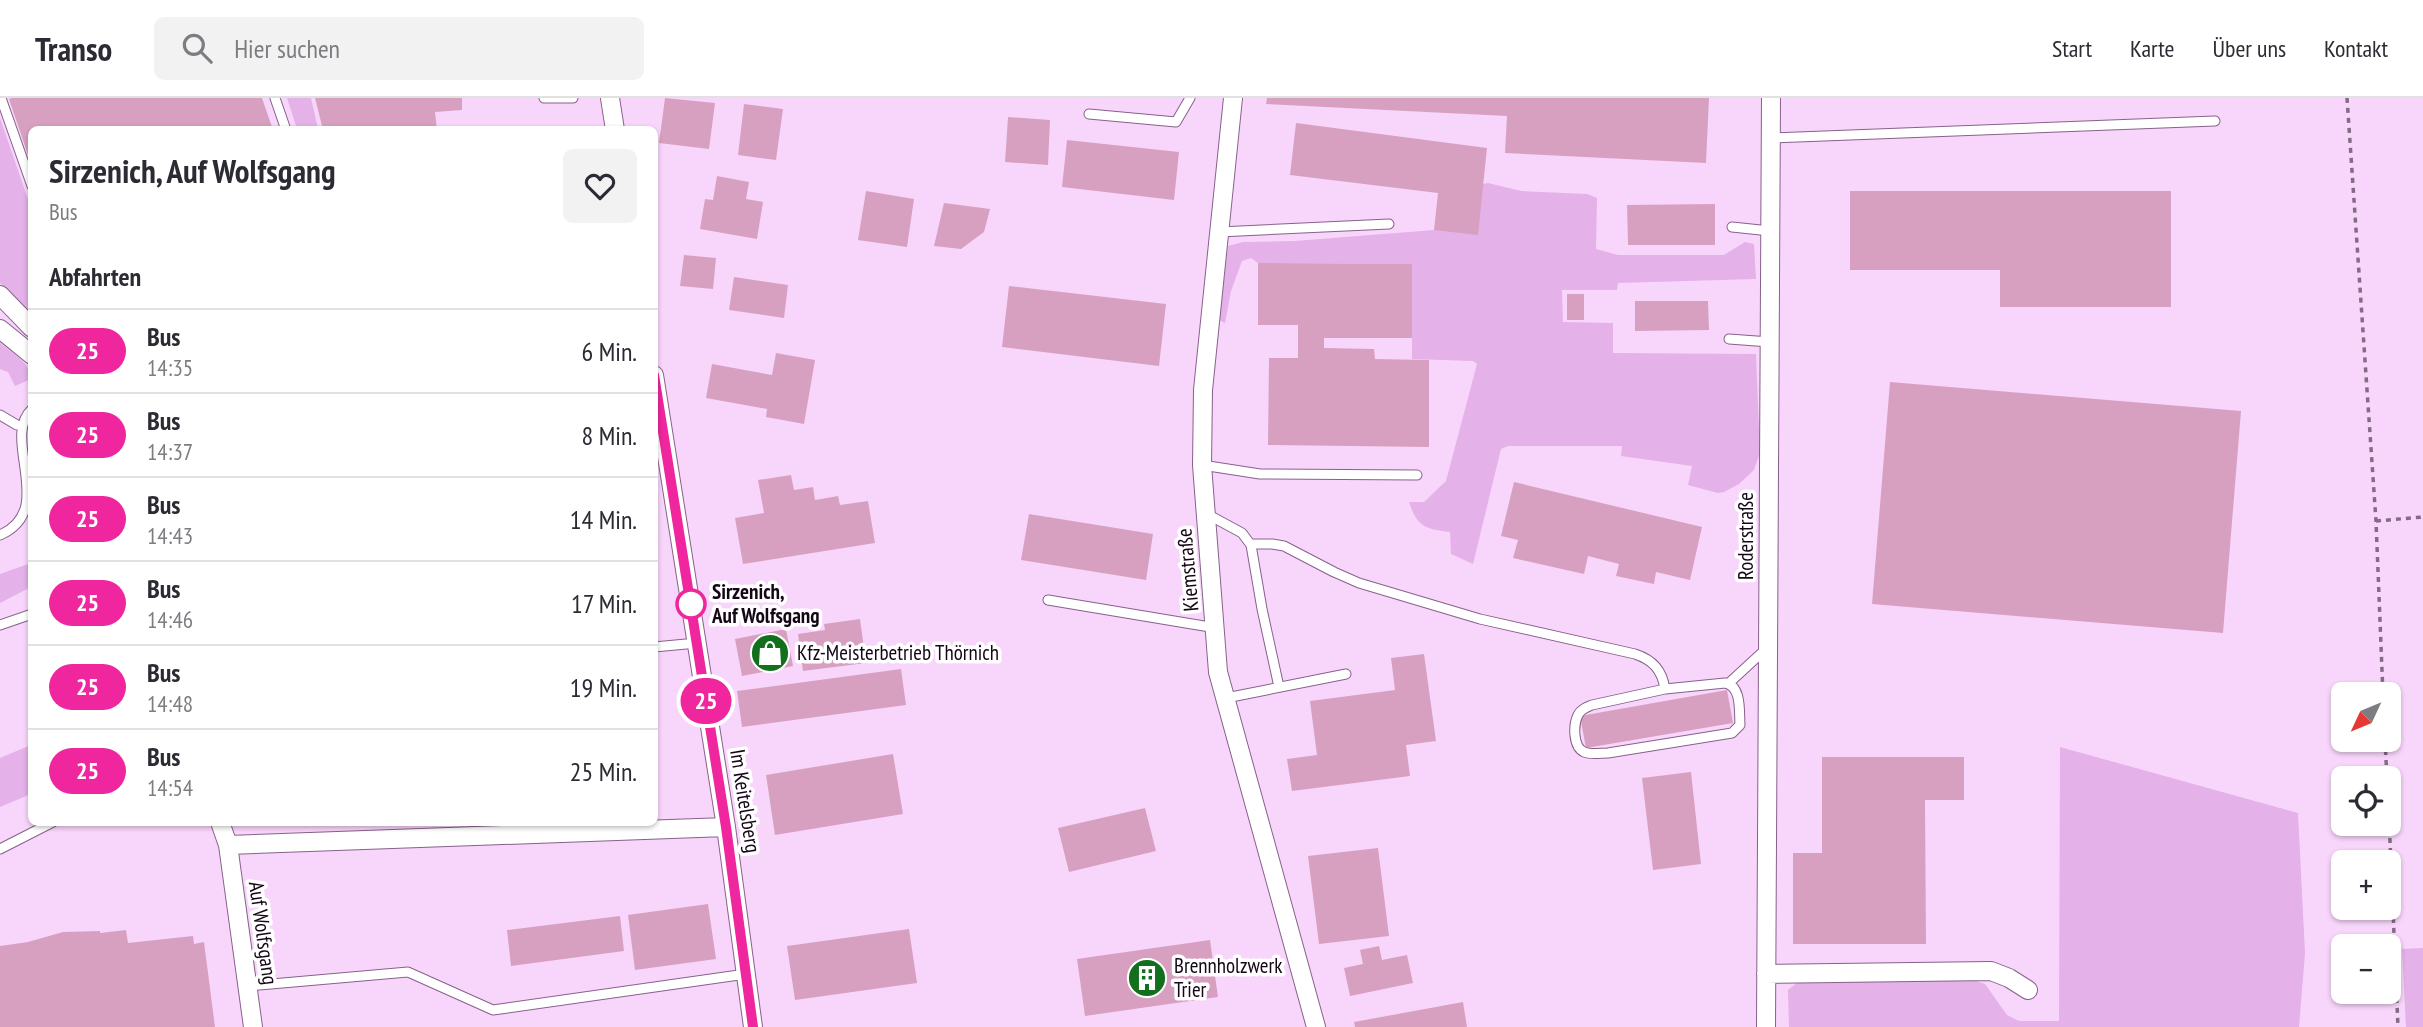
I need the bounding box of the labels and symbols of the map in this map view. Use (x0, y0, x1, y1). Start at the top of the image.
street label: Roderstraße (1732, 492, 1759, 580)
street label: Kiemstraße (1170, 527, 1205, 613)
place label: Sirzenich, Auf Wolfsgang (711, 578, 820, 629)
marker: Sirzenich, Auf Wolfsgang (676, 589, 706, 619)
shop icon: Kfz-Meisterbetrieb Thörnich (749, 632, 791, 674)
place label: Kfz-Meisterbetrieb Thörnich (797, 639, 999, 666)
line badge: 25 (674, 678, 738, 724)
north arrow (2331, 682, 2401, 752)
street label: Im Keitelsberg (724, 747, 767, 855)
street label: Auf Wolfsgang (243, 879, 284, 986)
place label: Brennholzwerk Trier (1174, 952, 1282, 1003)
building icon: Brennholzwerk Trier (1126, 957, 1168, 999)

